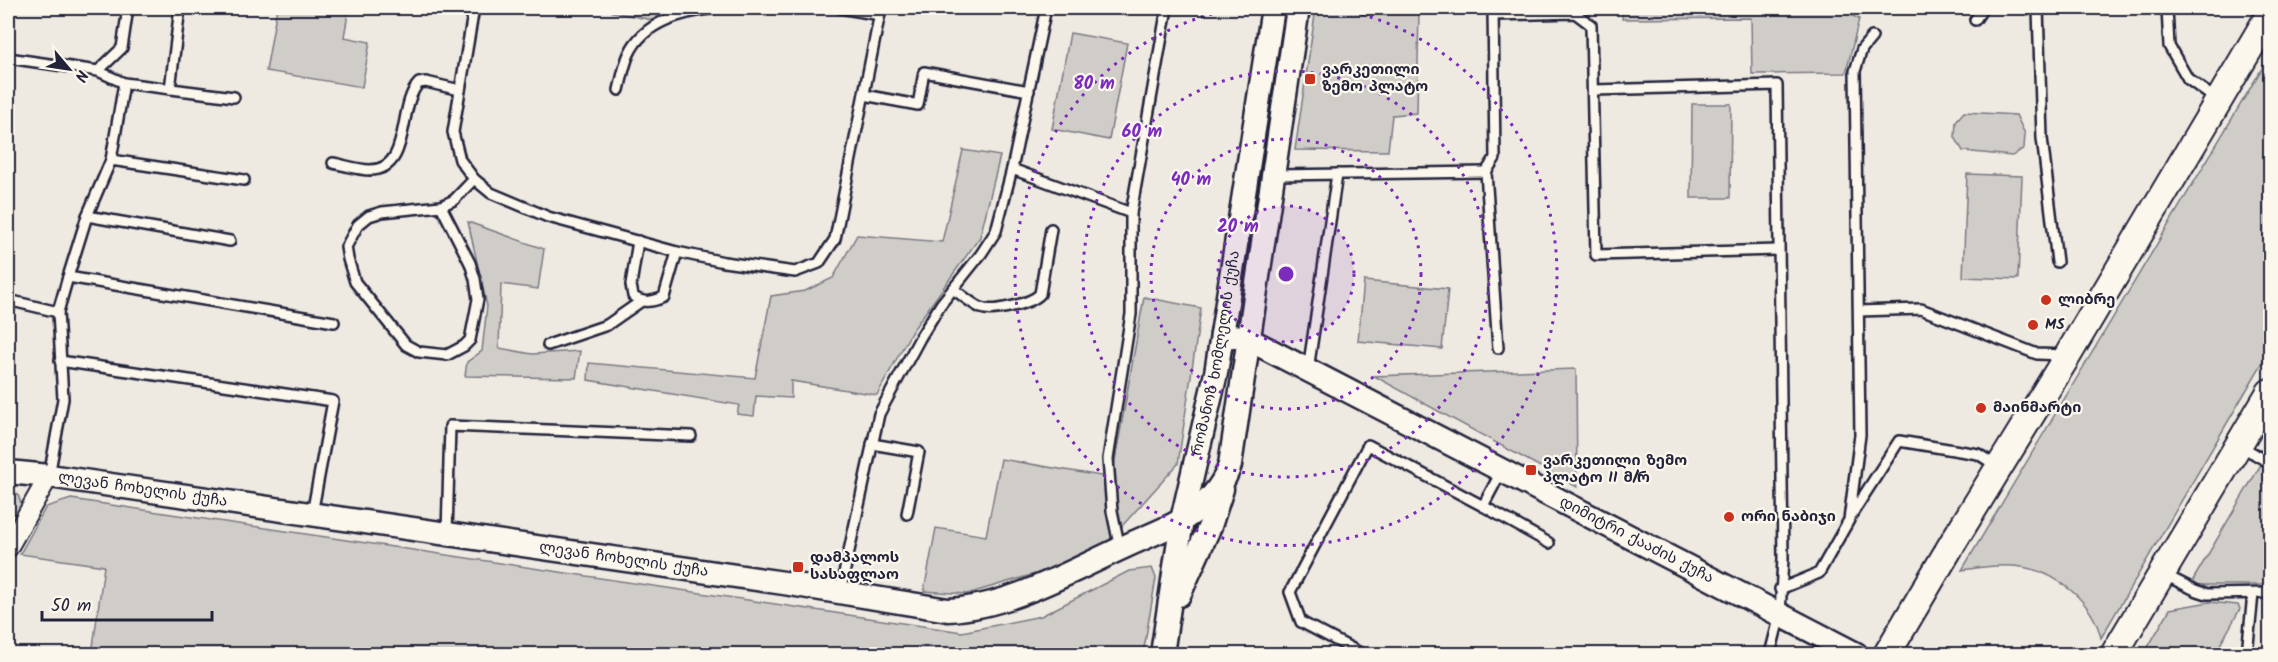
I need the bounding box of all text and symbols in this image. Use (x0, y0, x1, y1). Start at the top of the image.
north arrow (39, 39, 99, 99)
place label: ვარკეთილი ზემო პლატო (1322, 58, 1428, 99)
text: N (67, 65, 94, 86)
text: 80 m (1073, 70, 1115, 99)
marker: ვარკეთილი ზემო პლატო (1303, 72, 1317, 86)
text: 60 m (1122, 118, 1163, 147)
text: 40 m (1171, 166, 1212, 195)
text: 20 m (1217, 213, 1259, 242)
street label: რომანოზ ხომლელის ქუჩა (1185, 249, 1247, 458)
centre of rings (1276, 264, 1296, 284)
place label: ლიბრე (2058, 288, 2115, 312)
marker: ლიბრე (2039, 293, 2053, 307)
place label: MS (2045, 313, 2065, 337)
marker: MS (2026, 318, 2040, 332)
place label: მაინმარტი (1993, 396, 2081, 420)
marker: მაინმარტი (1974, 401, 1988, 415)
place label: ვარკეთილი ზემო პლატო II მ/რ (1543, 449, 1687, 490)
marker: ვარკეთილი ზემო პლატო II მ/რ (1524, 463, 1538, 477)
street label: ლევან ჩოხელის ქუჩა (57, 465, 229, 514)
street label: დიმიტრი ქააძის ქუჩა (1555, 490, 1718, 590)
place label: ორი ნაბიჯი (1741, 505, 1836, 529)
marker: ორი ნაბიჯი (1722, 510, 1736, 524)
street label: ლევან ჩოხელის ქუჩა (538, 536, 710, 584)
place label: დამპალოს სასაფლაო (810, 546, 899, 587)
marker: დამპალოს სასაფლაო (791, 560, 805, 574)
scale bar (42, 584, 212, 622)
text: 50 m (51, 592, 91, 621)

